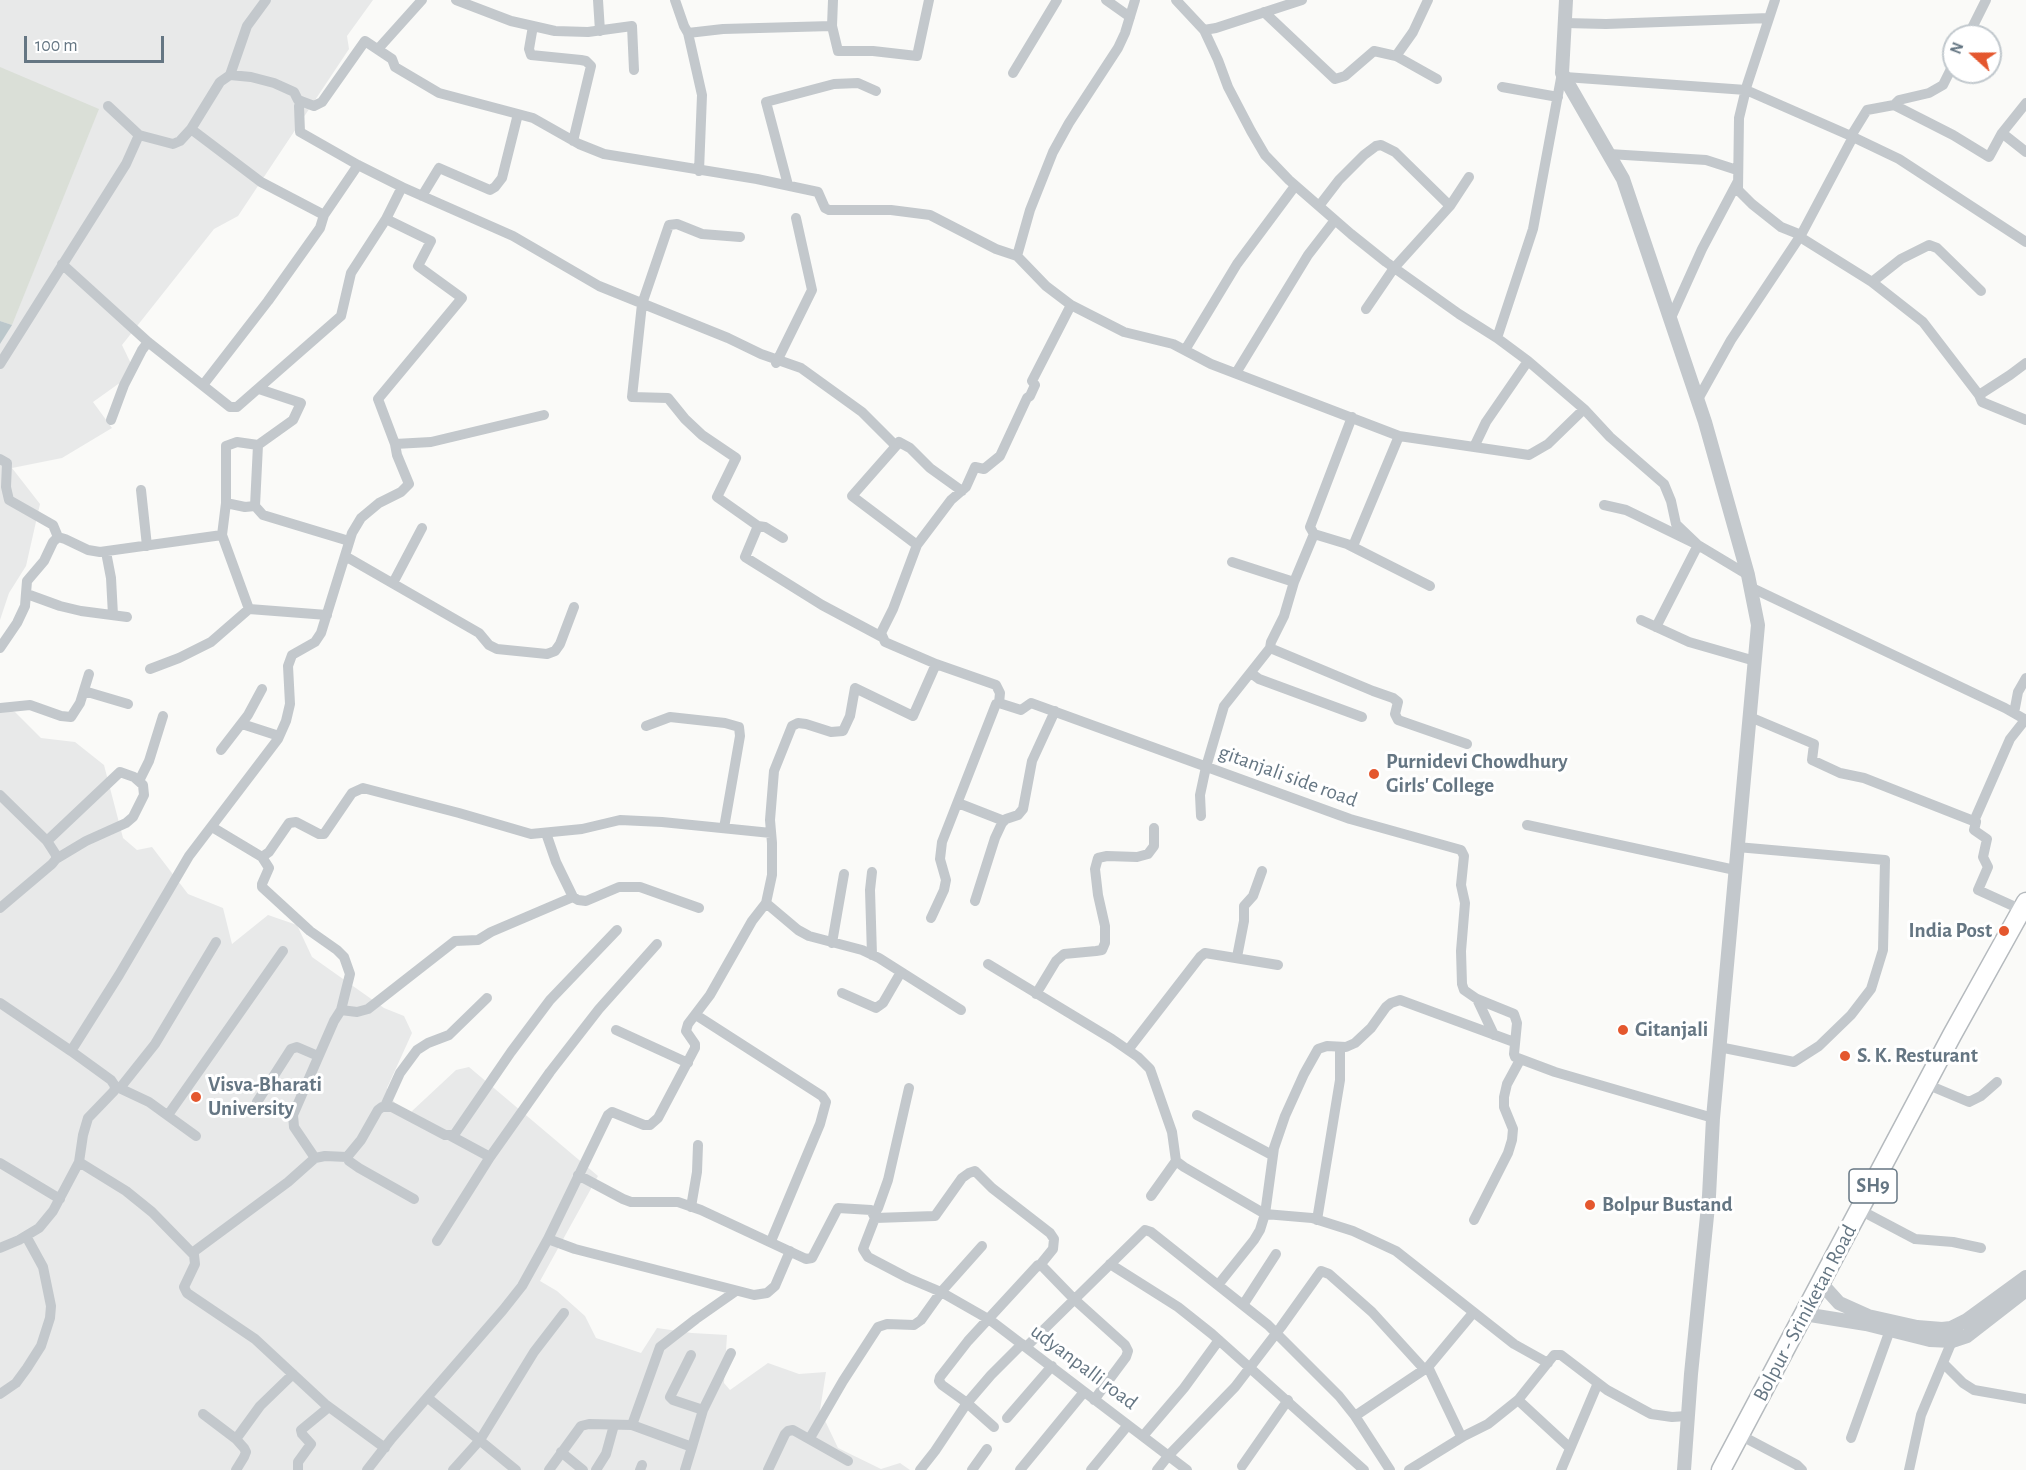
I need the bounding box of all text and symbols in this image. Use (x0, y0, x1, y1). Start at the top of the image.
scale bar (27, 24, 166, 62)
north arrow (1942, 24, 2002, 84)
text: 100 m (35, 37, 78, 55)
text: N (1948, 40, 1967, 56)
street label: gitanjali side road (1215, 739, 1361, 813)
place label: Purnidevi Chowdhury Girls' College (1386, 749, 1568, 799)
marker: Purnidevi Chowdhury Girls' College (1367, 767, 1381, 781)
place label: India Post (1909, 918, 1992, 944)
marker: India Post (1997, 924, 2011, 938)
place label: Gitanjali (1635, 1017, 1708, 1043)
marker: Gitanjali (1616, 1023, 1630, 1037)
place label: S. K. Resturant (1857, 1043, 1978, 1069)
marker: S. K. Resturant (1838, 1049, 1852, 1063)
place label: Visva-Bharati University (208, 1072, 322, 1122)
marker: Visva-Bharati University (189, 1090, 203, 1104)
road number: SH9 (1849, 1169, 1897, 1203)
place label: Bolpur Bustand (1602, 1192, 1732, 1218)
marker: Bolpur Bustand (1583, 1198, 1597, 1212)
street label: Bolpur - Sriniketan Road (1748, 1220, 1862, 1406)
street label: udyanpalli road (1026, 1319, 1142, 1415)

